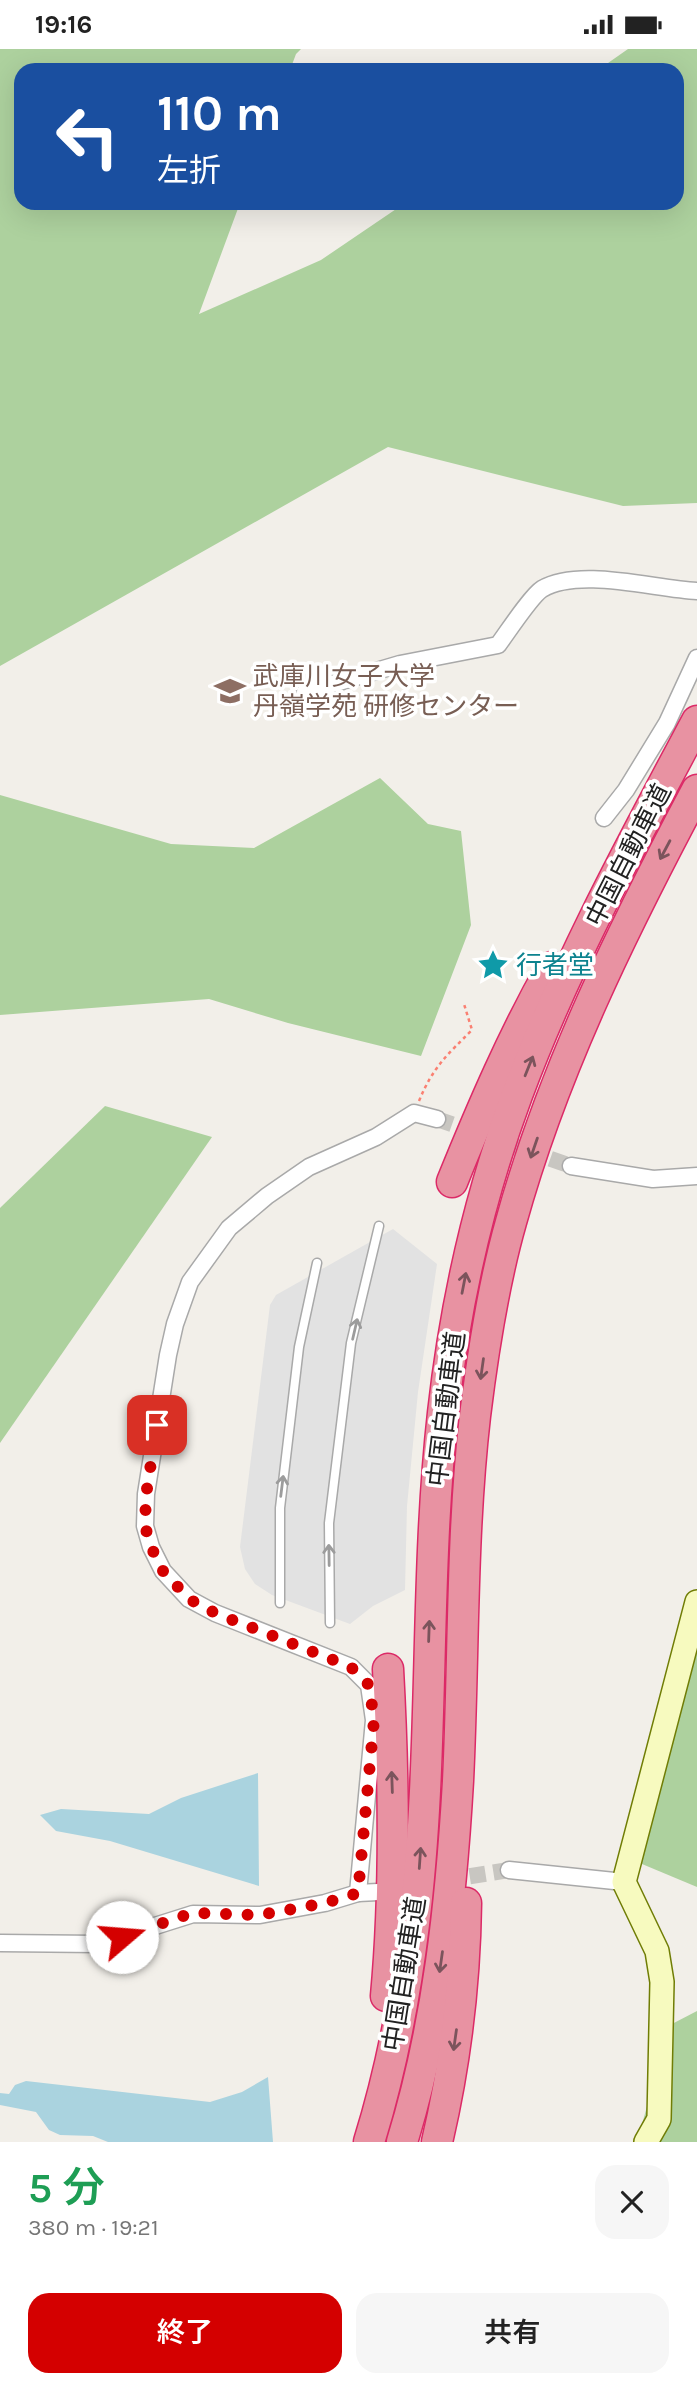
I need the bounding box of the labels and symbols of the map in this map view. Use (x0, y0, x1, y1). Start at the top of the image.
place label: 武庫川女子大学 丹嶺学苑 研修センター (253, 661, 519, 722)
school or university icon: 武庫川女子大学 丹嶺学苑 研修センター (213, 674, 247, 708)
street label: 中国自動車道 (579, 779, 678, 932)
one-way arrow (658, 840, 672, 860)
place icon: 行者堂 (476, 948, 510, 982)
place label: 行者堂 (516, 950, 594, 981)
one-way arrow (523, 1055, 536, 1077)
one-way arrow (527, 1137, 540, 1159)
one-way arrow (457, 1272, 471, 1295)
one-way arrow (348, 1318, 362, 1341)
street label: 中国自動車道 (422, 1330, 471, 1488)
one-way arrow (475, 1357, 488, 1380)
pin (127, 1395, 187, 1455)
one-way arrow (276, 1475, 289, 1498)
one-way arrow (322, 1543, 336, 1566)
one-way arrow (422, 1620, 435, 1643)
one-way arrow (386, 1770, 399, 1793)
one-way arrow (414, 1848, 427, 1870)
street label: 中国自動車道 (377, 1895, 432, 2054)
position arrow (85, 1900, 159, 1974)
one-way arrow (434, 1950, 447, 1973)
one-way arrow (448, 2029, 461, 2051)

